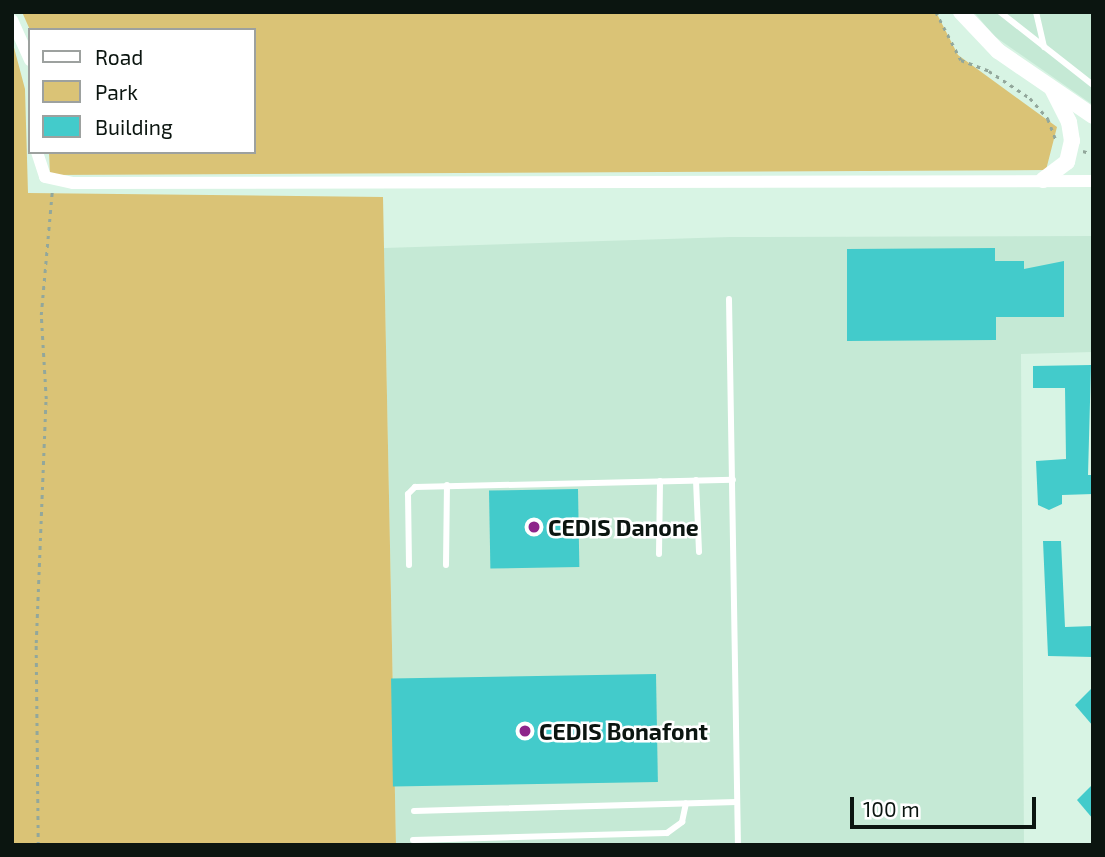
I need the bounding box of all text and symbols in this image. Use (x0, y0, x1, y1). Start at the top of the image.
legend (28, 28, 256, 154)
text: Road (95, 44, 143, 69)
text: Park (95, 79, 138, 104)
text: Building (95, 114, 173, 139)
place label: CEDIS Danone (548, 513, 699, 541)
marker: CEDIS Danone (526, 519, 542, 535)
place label: CEDIS Bonafont (539, 717, 708, 745)
marker: CEDIS Bonafont (517, 723, 533, 739)
scale bar (853, 784, 1038, 828)
text: 100 m (863, 796, 920, 821)

